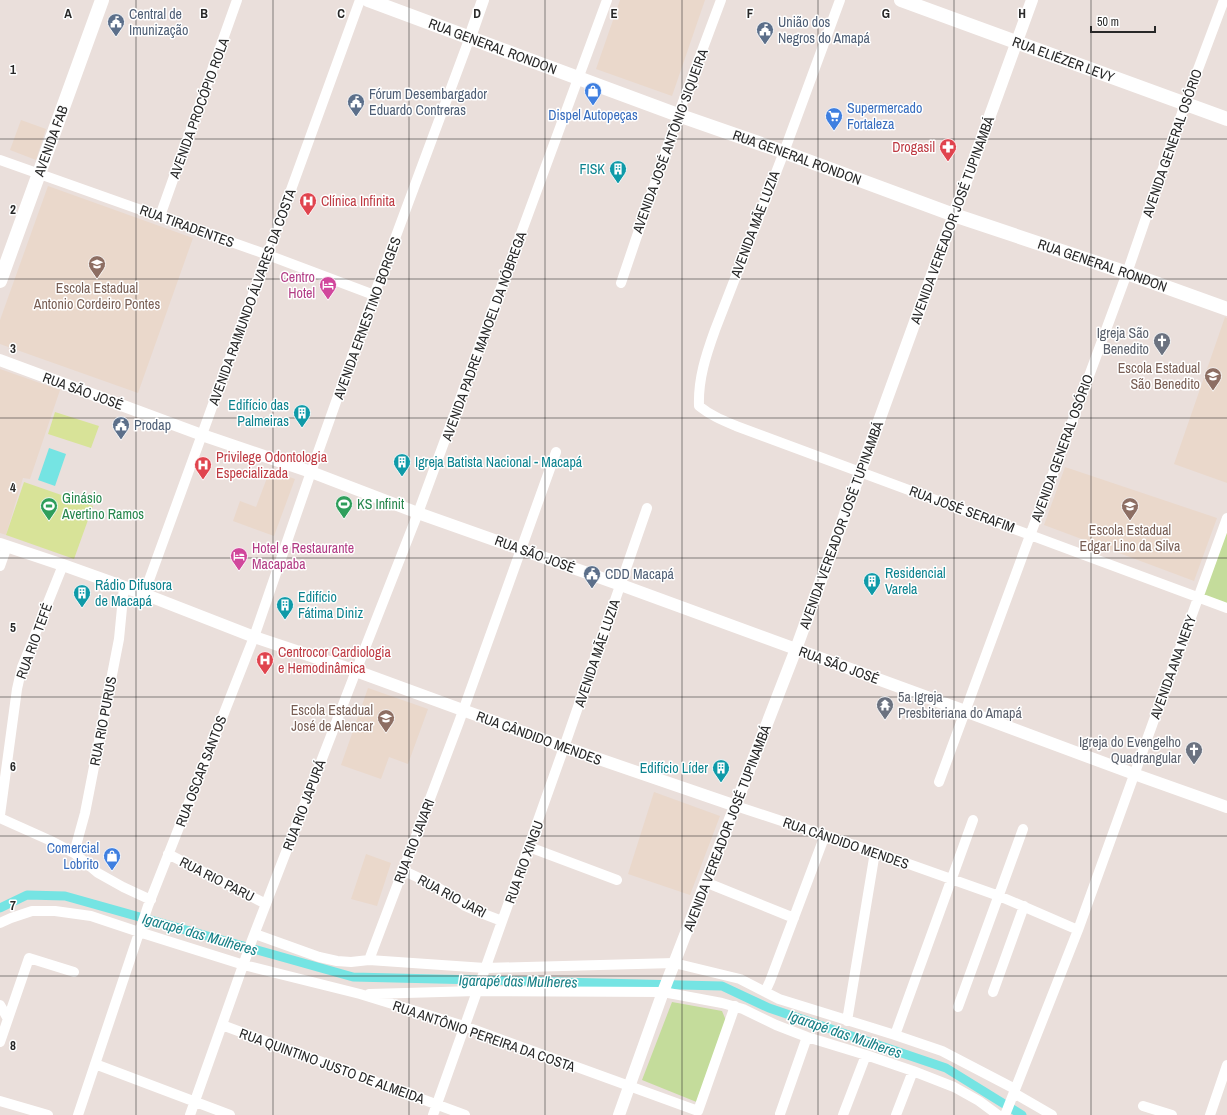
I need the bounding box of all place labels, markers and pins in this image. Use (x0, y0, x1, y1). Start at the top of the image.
place label: Central de Imunização (129, 5, 188, 39)
public building icon: Central de Imunização (106, 12, 126, 37)
place label: União dos Negros do Amapá (778, 13, 871, 47)
public building icon: União dos Negros do Amapá (755, 20, 775, 45)
shop icon: Dispel Autopeças (583, 81, 603, 106)
place label: Fórum Desembargador Eduardo Contreras (369, 85, 487, 119)
public building icon: Fórum Desembargador Eduardo Contreras (346, 92, 366, 117)
place label: Supermercado Fortaleza (847, 99, 922, 133)
place label: Dispel Autopeças (548, 106, 638, 124)
supermarket icon: Supermercado Fortaleza (824, 106, 844, 131)
pharmacy icon: Drogasil (938, 137, 958, 162)
place label: Drogasil (892, 138, 935, 156)
building icon: FISK (608, 159, 628, 184)
place label: FISK (579, 160, 605, 178)
hospital icon: Clínica Infinita (298, 191, 318, 216)
place label: Clínica Infinita (321, 192, 396, 210)
school or university icon: Escola Estadual Antonio Cordeiro Pontes (87, 254, 107, 279)
place label: Centro Hotel (281, 268, 315, 302)
hotel icon: Centro Hotel (318, 275, 338, 300)
place label: Escola Estadual Antonio Cordeiro Pontes (33, 279, 160, 313)
place label: Igreja São Benedito (1097, 324, 1149, 358)
church icon: Igreja São Benedito (1152, 331, 1172, 356)
place label: Escola Estadual São Benedito (1118, 359, 1200, 393)
school or university icon: Escola Estadual São Benedito (1203, 366, 1223, 391)
place label: Edifício das Palmeiras (228, 396, 289, 430)
building icon: Edifício das Palmeiras (292, 403, 312, 428)
public building icon: Prodap (111, 415, 131, 440)
place label: Prodap (134, 416, 171, 434)
place label: Privilege Odontologia Especializada (216, 448, 328, 482)
building icon: Igreja Batista Nacional - Macapá (392, 452, 412, 477)
place label: Igreja Batista Nacional - Macapá (415, 453, 583, 471)
hospital icon: Privilege Odontologia Especializada (193, 455, 213, 480)
place label: Ginásio Avertino Ramos (61, 489, 144, 523)
sports icon: KS Infinit (334, 494, 354, 519)
place label: KS Infinit (357, 495, 404, 513)
sports icon: Ginásio Avertino Ramos (39, 496, 59, 521)
school or university icon: Escola Estadual Edgar Lino da Silva (1120, 496, 1140, 521)
place label: Escola Estadual Edgar Lino da Silva (1080, 521, 1181, 555)
place label: Hotel e Restaurante Macapaba (252, 539, 354, 573)
hotel icon: Hotel e Restaurante Macapaba (229, 546, 249, 571)
public building icon: CDD Macapá (582, 564, 602, 589)
place label: Residencial Varela (885, 564, 946, 598)
place label: CDD Macapá (605, 565, 675, 583)
building icon: Residencial Varela (862, 571, 882, 596)
place label: Rádio Difusora de Macapá (95, 576, 173, 610)
building icon: Rádio Difusora de Macapá (72, 583, 92, 608)
place label: Edifício Fátima Diniz (298, 588, 363, 622)
building icon: Edifício Fátima Diniz (275, 595, 295, 620)
place label: Centrocor Cardiologia e Hemodinâmica (278, 643, 392, 677)
hospital icon: Centrocor Cardiologia e Hemodinâmica (255, 650, 275, 675)
place label: 5a Igreja Presbiteriana do Amapá (898, 688, 1022, 722)
temple icon: 5a Igreja Presbiteriana do Amapá (875, 695, 895, 720)
place label: Escola Estadual José de Alencar (291, 701, 373, 735)
school or university icon: Escola Estadual José de Alencar (376, 708, 396, 733)
place label: Igreja do Evengelho Quadrangular (1079, 733, 1181, 767)
church icon: Igreja do Evengelho Quadrangular (1184, 740, 1204, 765)
building icon: Edifício Líder (711, 758, 731, 783)
place label: Edifício Líder (640, 759, 708, 777)
place label: Comercial Lobrito (47, 839, 99, 873)
shop icon: Comercial Lobrito (102, 846, 122, 871)

